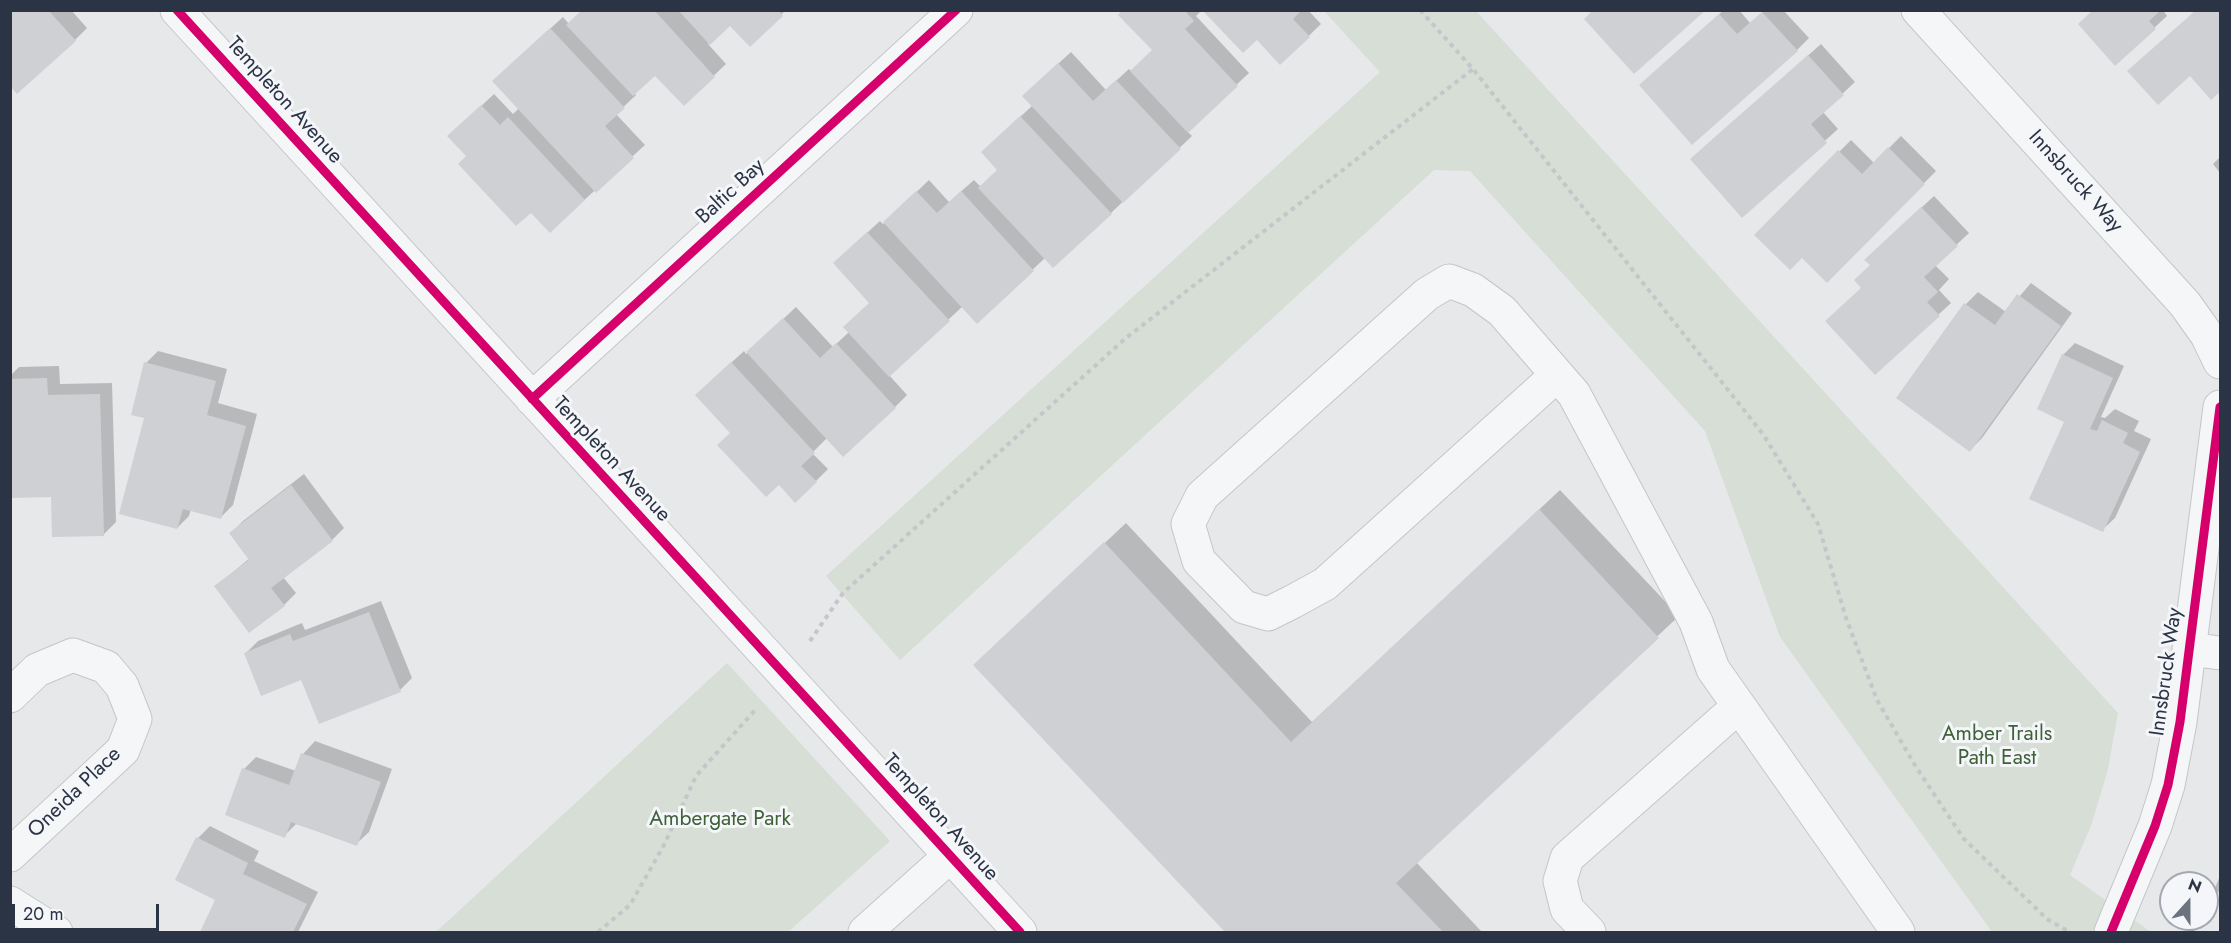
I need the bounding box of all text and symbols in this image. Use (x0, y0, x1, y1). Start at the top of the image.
street label: Templeton Avenue (221, 32, 347, 170)
street label: Innsbruck Way (2022, 126, 2128, 238)
street label: Baltic Bay (692, 154, 770, 230)
street label: Templeton Avenue (547, 392, 675, 528)
street label: Innsbruck Way (2146, 606, 2188, 738)
park label: Amber Trails Path East (1942, 722, 2052, 772)
street label: Oneida Place (23, 742, 127, 844)
street label: Templeton Avenue (877, 749, 1003, 887)
park label: Ambergate Park (649, 807, 791, 833)
north arrow (2159, 871, 2219, 931)
text: N (2185, 873, 2205, 899)
scale bar (15, 892, 162, 930)
text: 20 m (23, 901, 63, 927)

